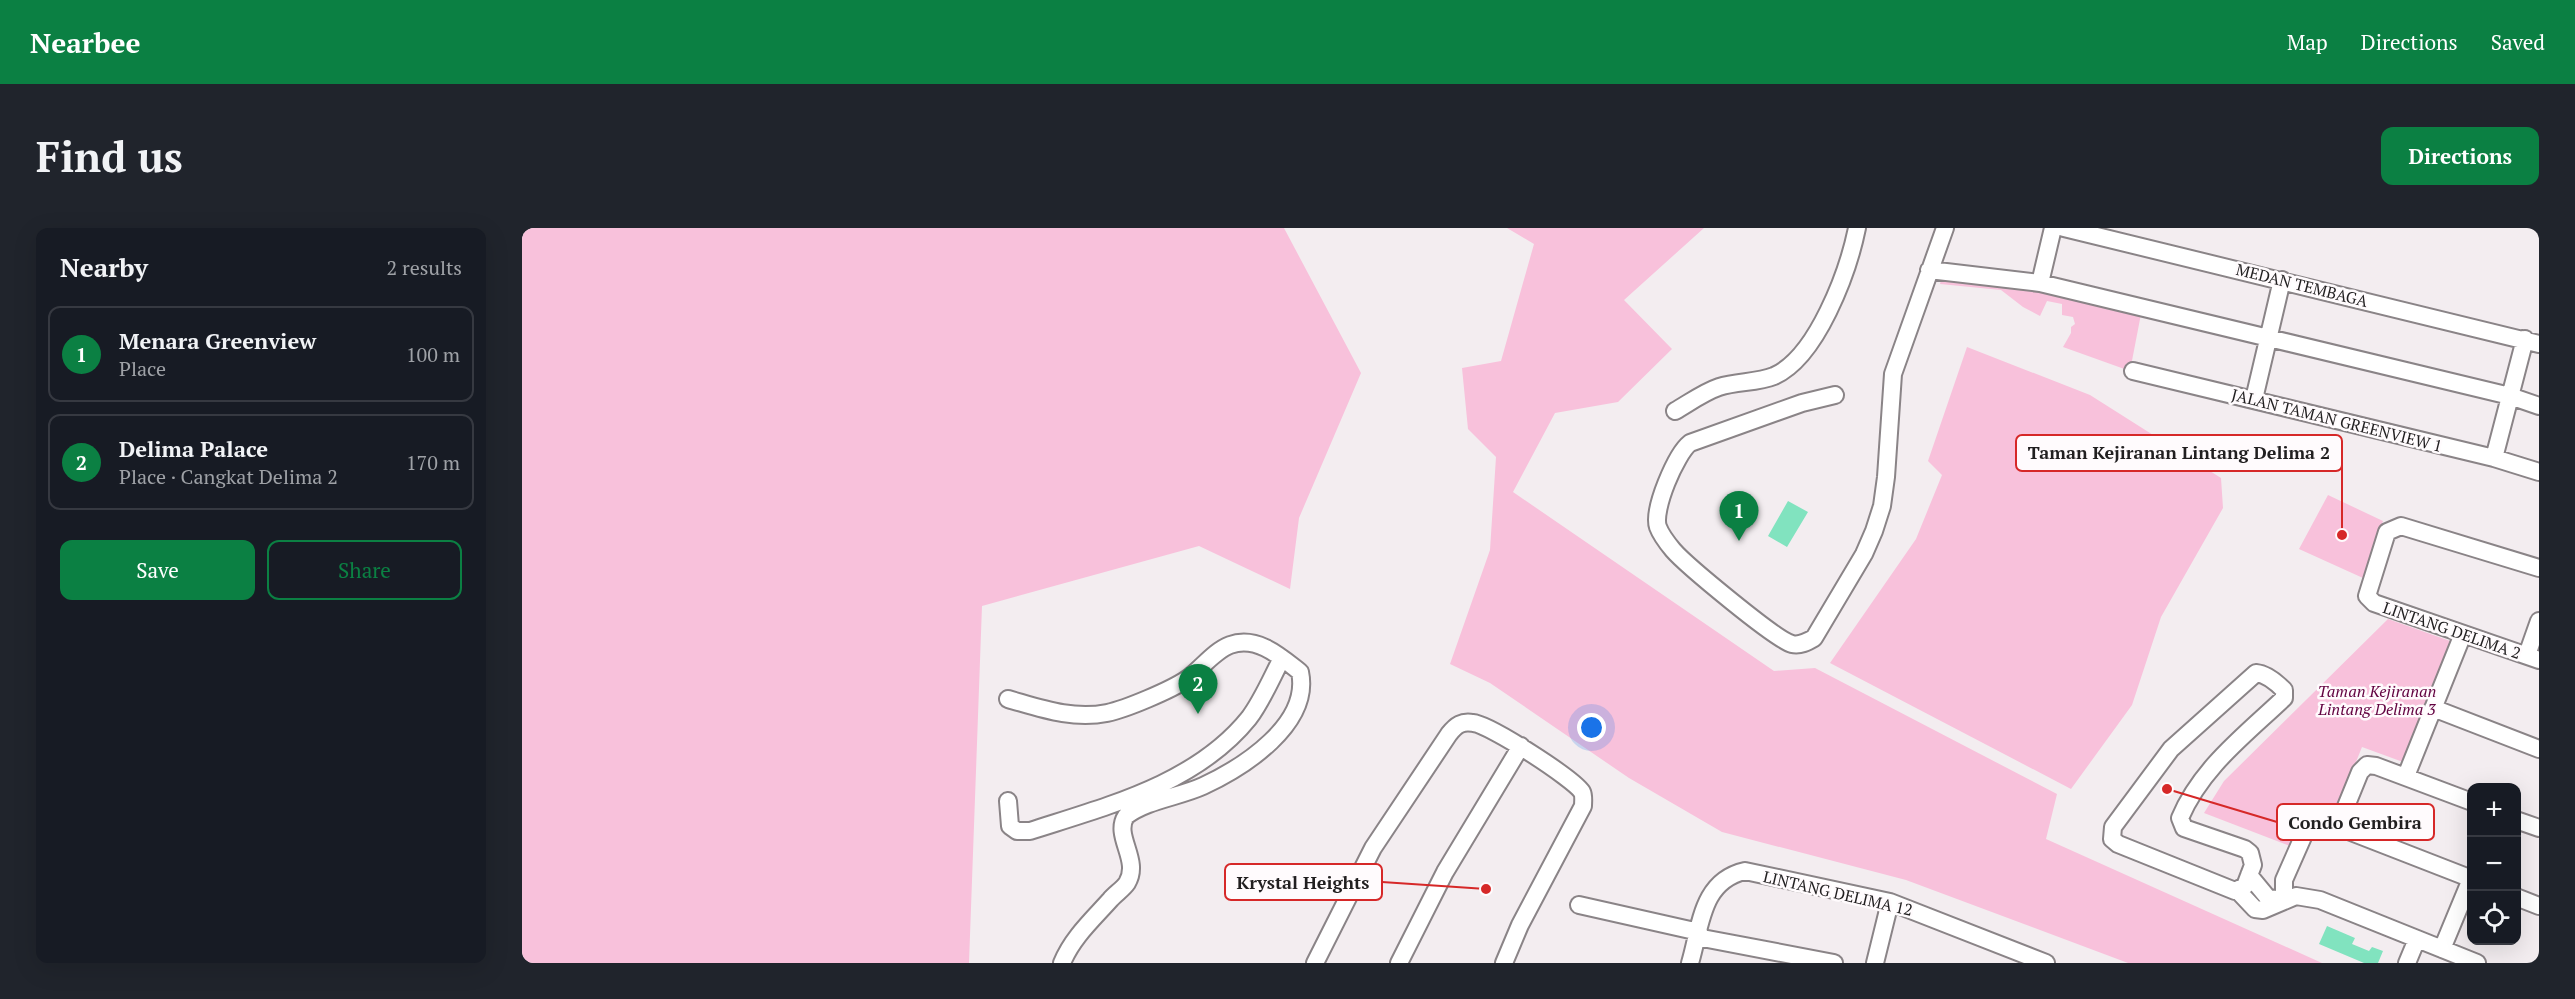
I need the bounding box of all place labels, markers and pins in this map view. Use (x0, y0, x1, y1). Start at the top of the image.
callout: Taman Kejiranan Lintang Delima 2 (2016, 435, 2342, 471)
pin: 1 (1720, 492, 1758, 541)
pin: 2 (1178, 664, 1218, 714)
callout: Condo Gembira (2277, 804, 2434, 840)
callout: Krystal Heights (1225, 864, 1382, 900)

